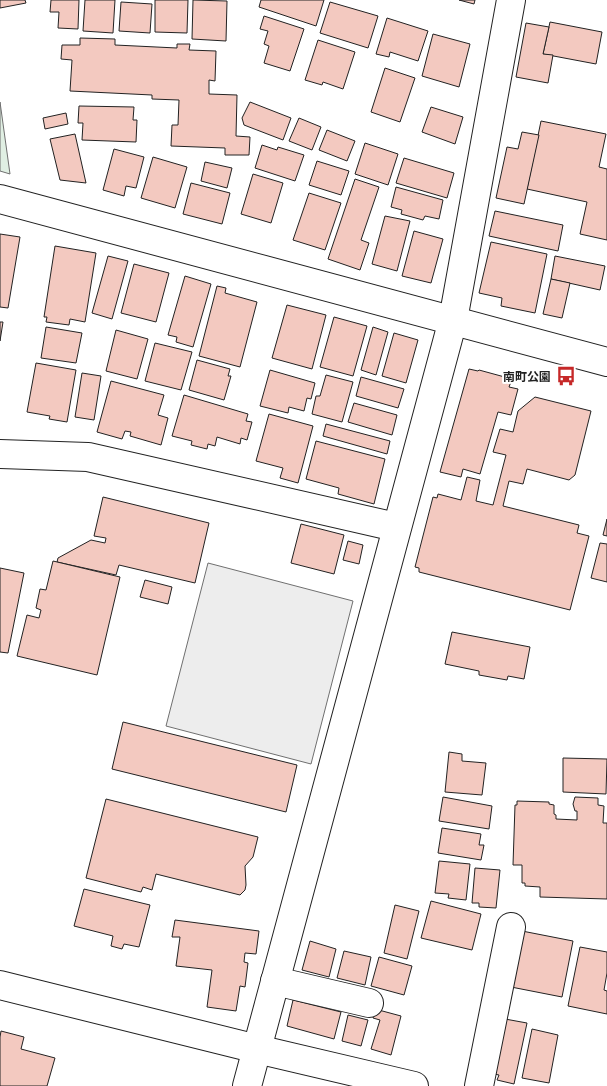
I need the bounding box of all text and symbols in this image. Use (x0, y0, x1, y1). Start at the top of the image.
bus stop icon: 南町公園 (555, 365, 577, 387)
place label: 南町公園 (503, 367, 551, 386)

